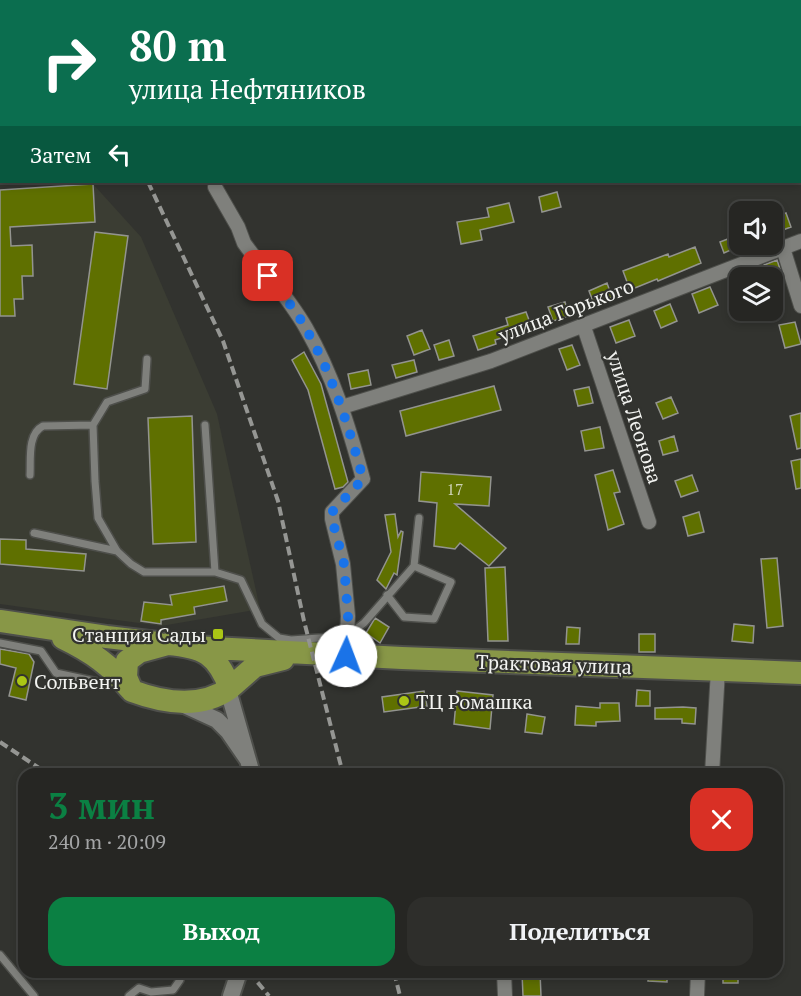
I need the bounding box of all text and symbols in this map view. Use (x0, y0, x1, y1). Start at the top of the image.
text: 80 m (129, 17, 227, 73)
icon: right (30, 24, 108, 102)
text: улица Нефтяников (129, 71, 366, 107)
icon: left (103, 138, 136, 171)
text: Затем (30, 140, 91, 169)
map controls (729, 201, 783, 321)
button: sound (729, 201, 783, 255)
pin (242, 250, 293, 301)
icon: arrive (251, 259, 284, 292)
button: layers (729, 267, 783, 321)
street label: улица Горького (493, 272, 638, 349)
street label: улица Леонова (601, 346, 669, 487)
house number: 17 (446, 478, 464, 500)
place label: Станция Сады (72, 621, 206, 648)
position arrow (314, 624, 378, 688)
marker: Станция Сады (211, 627, 225, 641)
street label: Трактовая улица (476, 648, 632, 680)
place label: Сольвент (34, 668, 121, 695)
marker: Сольвент (15, 674, 29, 688)
place label: ТЦ Ромашка (416, 688, 533, 715)
marker: ТЦ Ромашка (397, 694, 411, 708)
text: 3 мин (48, 782, 155, 829)
button: close (690, 788, 753, 851)
text: 240 m · 20:09 (48, 828, 166, 855)
button: Выход (48, 897, 395, 966)
button: Поделиться (407, 897, 753, 966)

